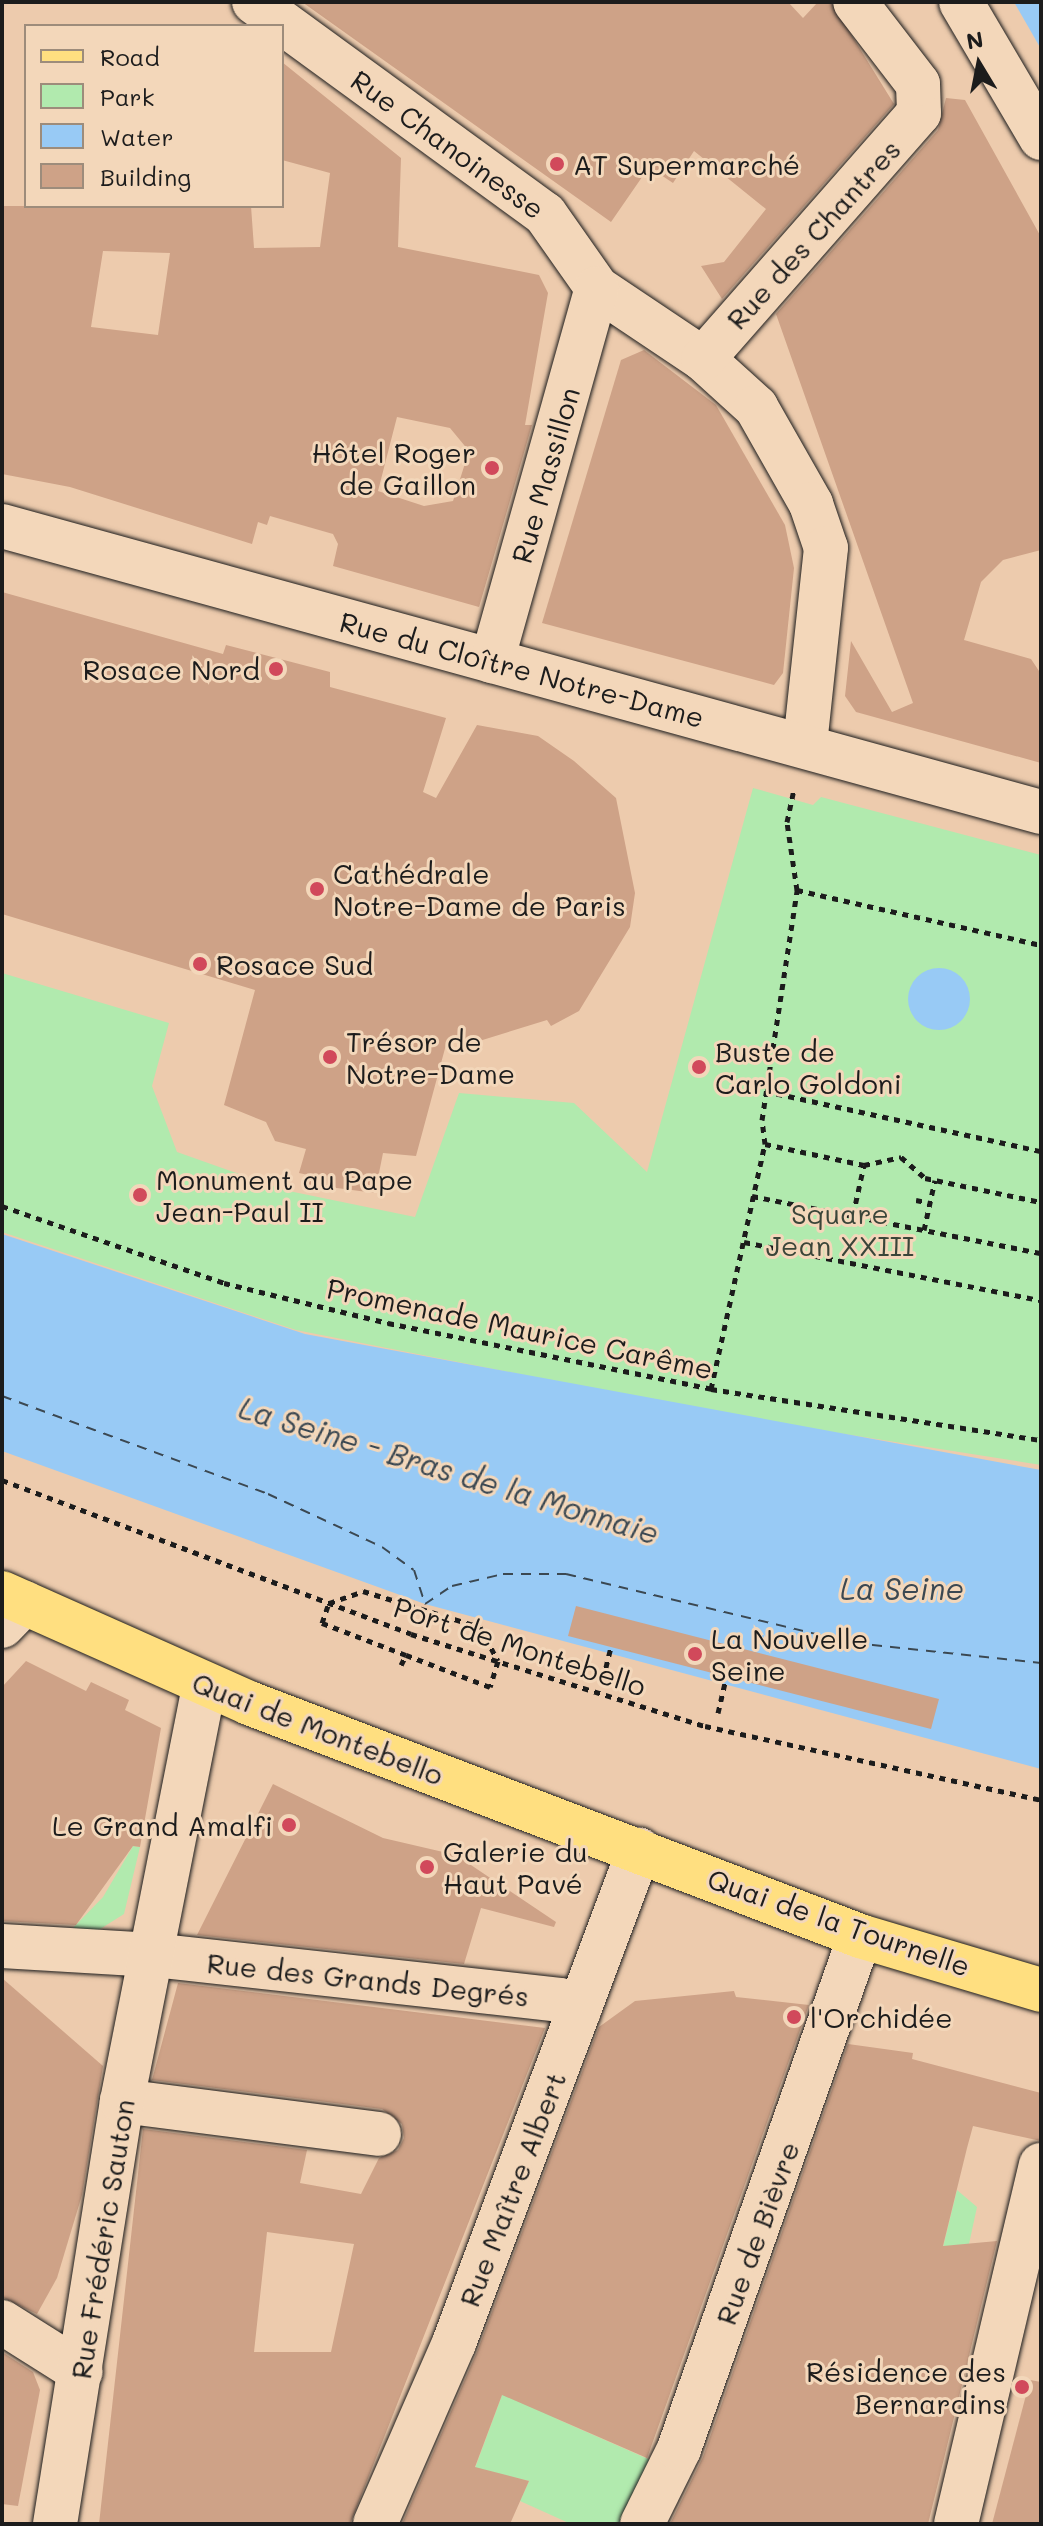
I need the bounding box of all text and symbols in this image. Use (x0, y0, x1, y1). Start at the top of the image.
legend (24, 24, 284, 208)
north arrow (939, 24, 1019, 104)
text: N (964, 24, 985, 56)
text: Road (100, 41, 160, 72)
street label: Rue Chanoinesse (345, 63, 551, 225)
text: Park (100, 81, 154, 112)
text: Water (100, 121, 174, 152)
street label: Rue des Chantres (719, 132, 907, 336)
place label: AT Supermarché (573, 147, 800, 181)
marker: AT Supermarché (548, 155, 566, 173)
text: Building (100, 161, 191, 192)
street label: Rue Massillon (504, 383, 586, 567)
place label: Hôtel Roger de Gaillon (312, 435, 476, 501)
marker: Hôtel Roger de Gaillon (483, 459, 501, 477)
street label: Rue du Cloître Notre-Dame (336, 604, 708, 734)
place label: Rosace Nord (83, 652, 260, 686)
marker: Rosace Nord (267, 660, 285, 678)
place label: Cathédrale Notre-Dame de Paris (333, 856, 626, 922)
marker: Cathédrale Notre-Dame de Paris (308, 880, 326, 898)
place label: Rosace Sud (216, 947, 373, 981)
marker: Rosace Sud (191, 955, 209, 973)
place label: Trésor de Notre-Dame (346, 1024, 515, 1090)
place label: Buste de Carlo Goldoni (715, 1034, 902, 1100)
marker: Trésor de Notre-Dame (321, 1048, 339, 1066)
marker: Buste de Carlo Goldoni (690, 1058, 708, 1076)
place label: Monument au Pape Jean-Paul II (156, 1162, 413, 1228)
marker: Monument au Pape Jean-Paul II (131, 1186, 149, 1204)
park label: Square Jean XXIII (766, 1196, 914, 1262)
street label: Promenade Maurice Carême (324, 1271, 716, 1385)
water label: La Seine - Bras de la Monnaie (235, 1389, 663, 1551)
water label: La Seine (840, 1570, 964, 1606)
street label: Port de Montebello (390, 1589, 650, 1703)
place label: La Nouvelle Seine (711, 1621, 868, 1687)
marker: La Nouvelle Seine (686, 1645, 704, 1663)
street label: Quai de Montebello (188, 1665, 448, 1791)
place label: Le Grand Amalfi (52, 1808, 273, 1842)
marker: Le Grand Amalfi (280, 1816, 298, 1834)
place label: Galerie du Haut Pavé (443, 1834, 588, 1900)
marker: Galerie du Haut Pavé (418, 1858, 436, 1876)
street label: Quai de la Tournelle (703, 1861, 975, 1983)
street label: Rue des Grands Degrés (205, 1945, 531, 2013)
place label: l'Orchidée (810, 2000, 953, 2034)
marker: l'Orchidée (785, 2008, 803, 2026)
street label: Rue Maître Albert (452, 2067, 572, 2311)
street label: Rue Frédéric Sauton (63, 2097, 141, 2381)
street label: Rue de Bièvre (708, 2137, 806, 2329)
place label: Résidence des Bernardins (806, 2354, 1006, 2420)
marker: Résidence des Bernardins (1013, 2378, 1031, 2396)

